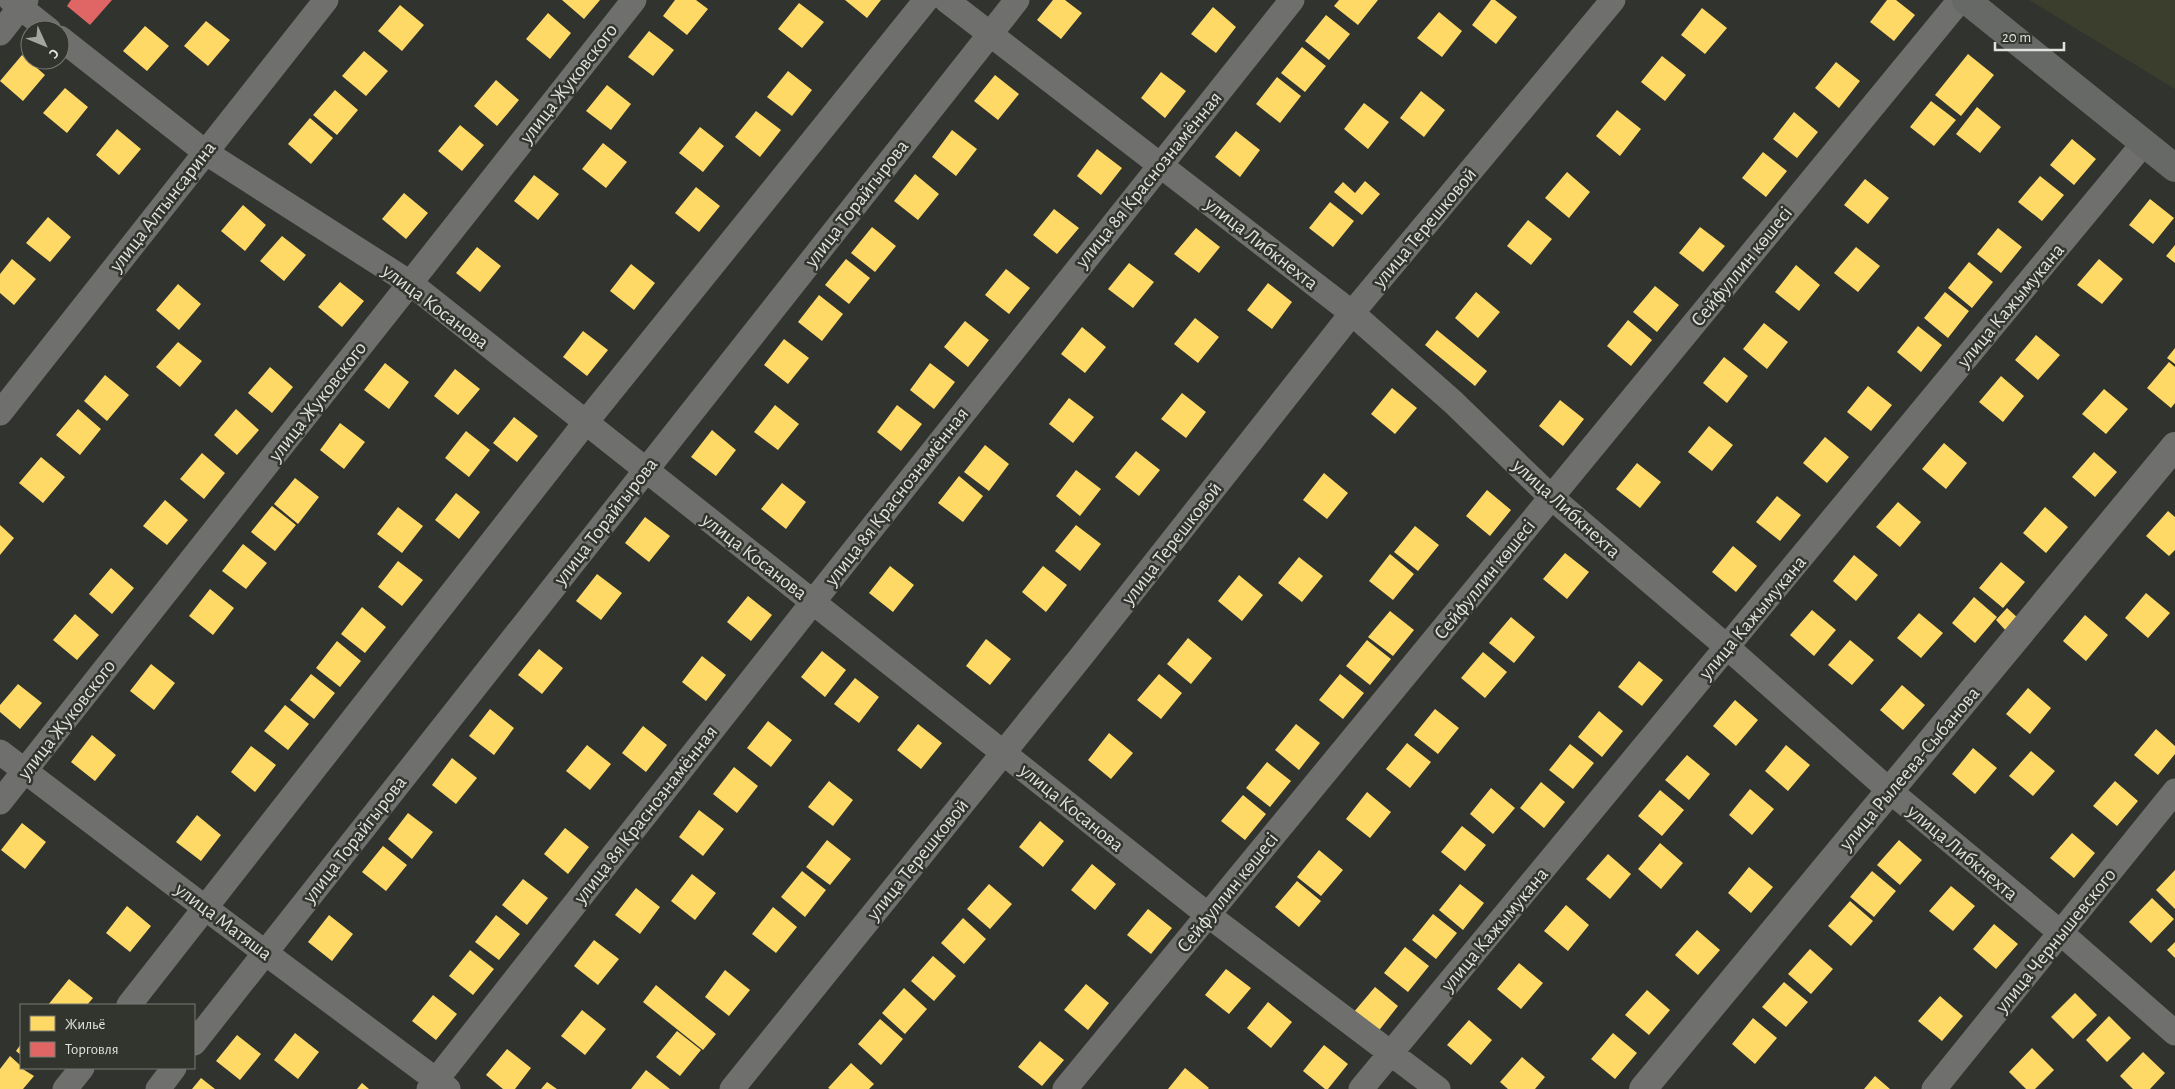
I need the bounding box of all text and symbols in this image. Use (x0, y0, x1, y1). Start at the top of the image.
north arrow (20, 20, 70, 70)
street label: улица Жуковского (516, 20, 621, 148)
scale bar (1995, 20, 2064, 52)
text: 20 m (2002, 30, 2031, 45)
text: С (46, 46, 61, 61)
street label: улица 8я Краснознамённая (1071, 88, 1226, 272)
street label: улица Торайгырова (800, 136, 913, 272)
street label: улица Алтынсарина (105, 138, 220, 276)
street label: улица Терешковой (1368, 164, 1480, 292)
street label: улица Либкнехта (1200, 193, 1322, 294)
street label: Сейфуллин көшесі (1687, 203, 1796, 330)
street label: улица Кажымукана (1953, 240, 2068, 372)
street label: улица Косанова (378, 260, 492, 353)
street label: улица Жуковского (265, 338, 370, 466)
street label: улица 8я Краснознамённая (821, 404, 972, 590)
street label: улица Торайгырова (549, 454, 662, 590)
street label: улица Либкнехта (1508, 455, 1624, 562)
street label: улица Терешковой (1117, 479, 1226, 609)
street label: улица Косанова (697, 509, 811, 604)
street label: Сейфуллин көшесі (1430, 516, 1539, 643)
street label: улица Кажымукана (1695, 552, 1810, 684)
street label: улица Жуковского (14, 656, 119, 784)
street label: улица Рылеева-Сыбанова (1835, 683, 1984, 855)
street label: улица 8я Краснознамённая (570, 722, 721, 908)
street label: улица Косанова (1015, 759, 1127, 856)
street label: улица Торайгырова (298, 772, 411, 908)
street label: улица Терешковой (862, 795, 973, 925)
street label: улица Либкнехта (1903, 800, 2021, 904)
street label: Сейфуллин көшесі (1173, 829, 1282, 956)
street label: улица Кажымукана (1437, 864, 1552, 996)
street label: улица Чернышевского (1991, 865, 2120, 1017)
street label: улица Матяша (170, 878, 276, 965)
legend (20, 1004, 195, 1069)
text: Жильё (65, 1017, 105, 1032)
text: Торговля (65, 1042, 119, 1057)

